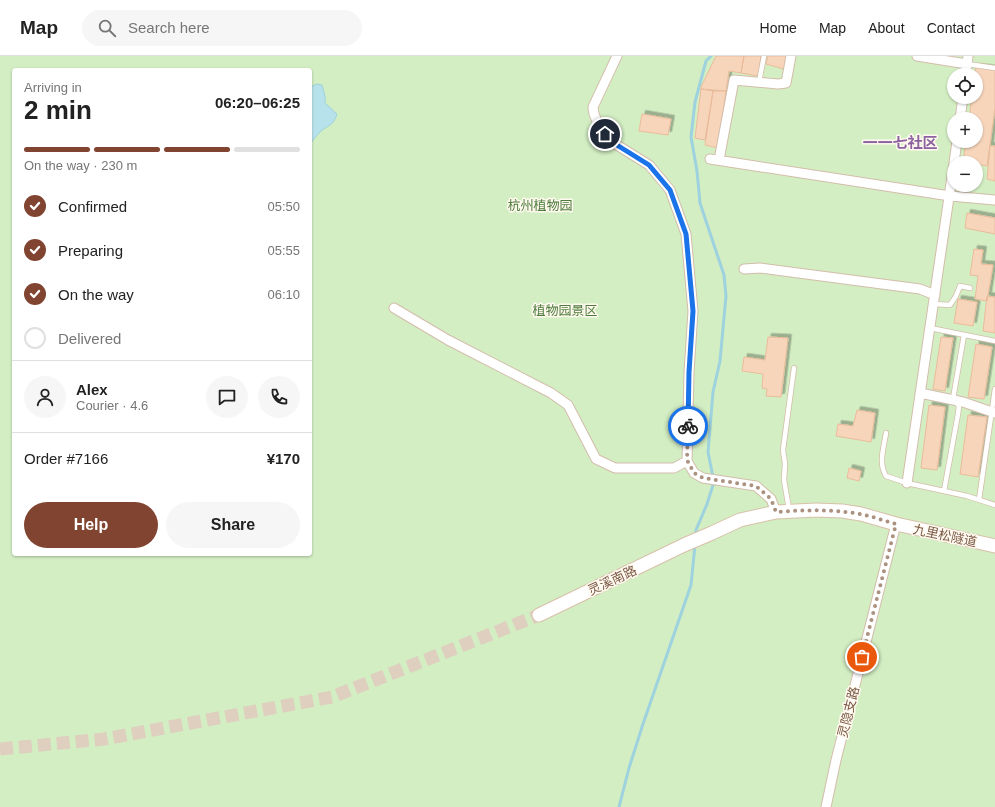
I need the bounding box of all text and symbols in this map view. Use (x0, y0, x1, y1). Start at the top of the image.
search box (82, 10, 362, 46)
text: Map (20, 17, 58, 38)
icon: search (96, 17, 118, 39)
text: Search here (128, 19, 210, 36)
text: Home (760, 20, 797, 36)
text: Map (819, 20, 846, 36)
text: About (868, 20, 905, 36)
text: Contact (927, 20, 975, 36)
map controls (947, 68, 983, 192)
button: locate (947, 68, 983, 104)
text: Arriving in (24, 80, 82, 95)
text: 06:20–06:25 (215, 94, 300, 111)
text: 2 min (24, 95, 92, 125)
button: + (947, 112, 983, 148)
pin (588, 117, 622, 151)
icon: home (594, 123, 616, 145)
district label: 一一七社区 (862, 134, 938, 151)
button: − (947, 156, 983, 192)
text: On the way · 230 m (24, 158, 137, 173)
icon: check (24, 195, 46, 217)
text: Confirmed (58, 198, 127, 215)
park label: 杭州植物园 (507, 198, 573, 213)
text: 05:50 (267, 199, 300, 214)
icon: check (24, 239, 46, 261)
text: Preparing (58, 242, 123, 259)
text: 05:55 (267, 243, 300, 258)
icon: check (24, 283, 46, 305)
text: On the way (58, 286, 134, 303)
text: 06:10 (267, 287, 300, 302)
park label: 植物园景区 (532, 303, 598, 318)
text: Delivered (58, 330, 121, 347)
button: person (24, 376, 66, 418)
button: chat (206, 376, 248, 418)
button: phone (258, 376, 300, 418)
text: Alex (76, 381, 108, 398)
text: Courier · 4.6 (76, 398, 148, 413)
courier (668, 406, 708, 446)
icon: bike (677, 415, 699, 437)
text: Order #7166 (24, 450, 108, 467)
text: ¥170 (267, 450, 300, 467)
button: Help (24, 502, 158, 548)
button: Share (166, 502, 300, 548)
street label: 九里松隧道 (912, 521, 978, 550)
street label: 灵溪南路 (585, 563, 639, 598)
pin (845, 640, 879, 674)
icon: bag (851, 646, 873, 668)
street label: 灵隐支路 (835, 685, 862, 739)

